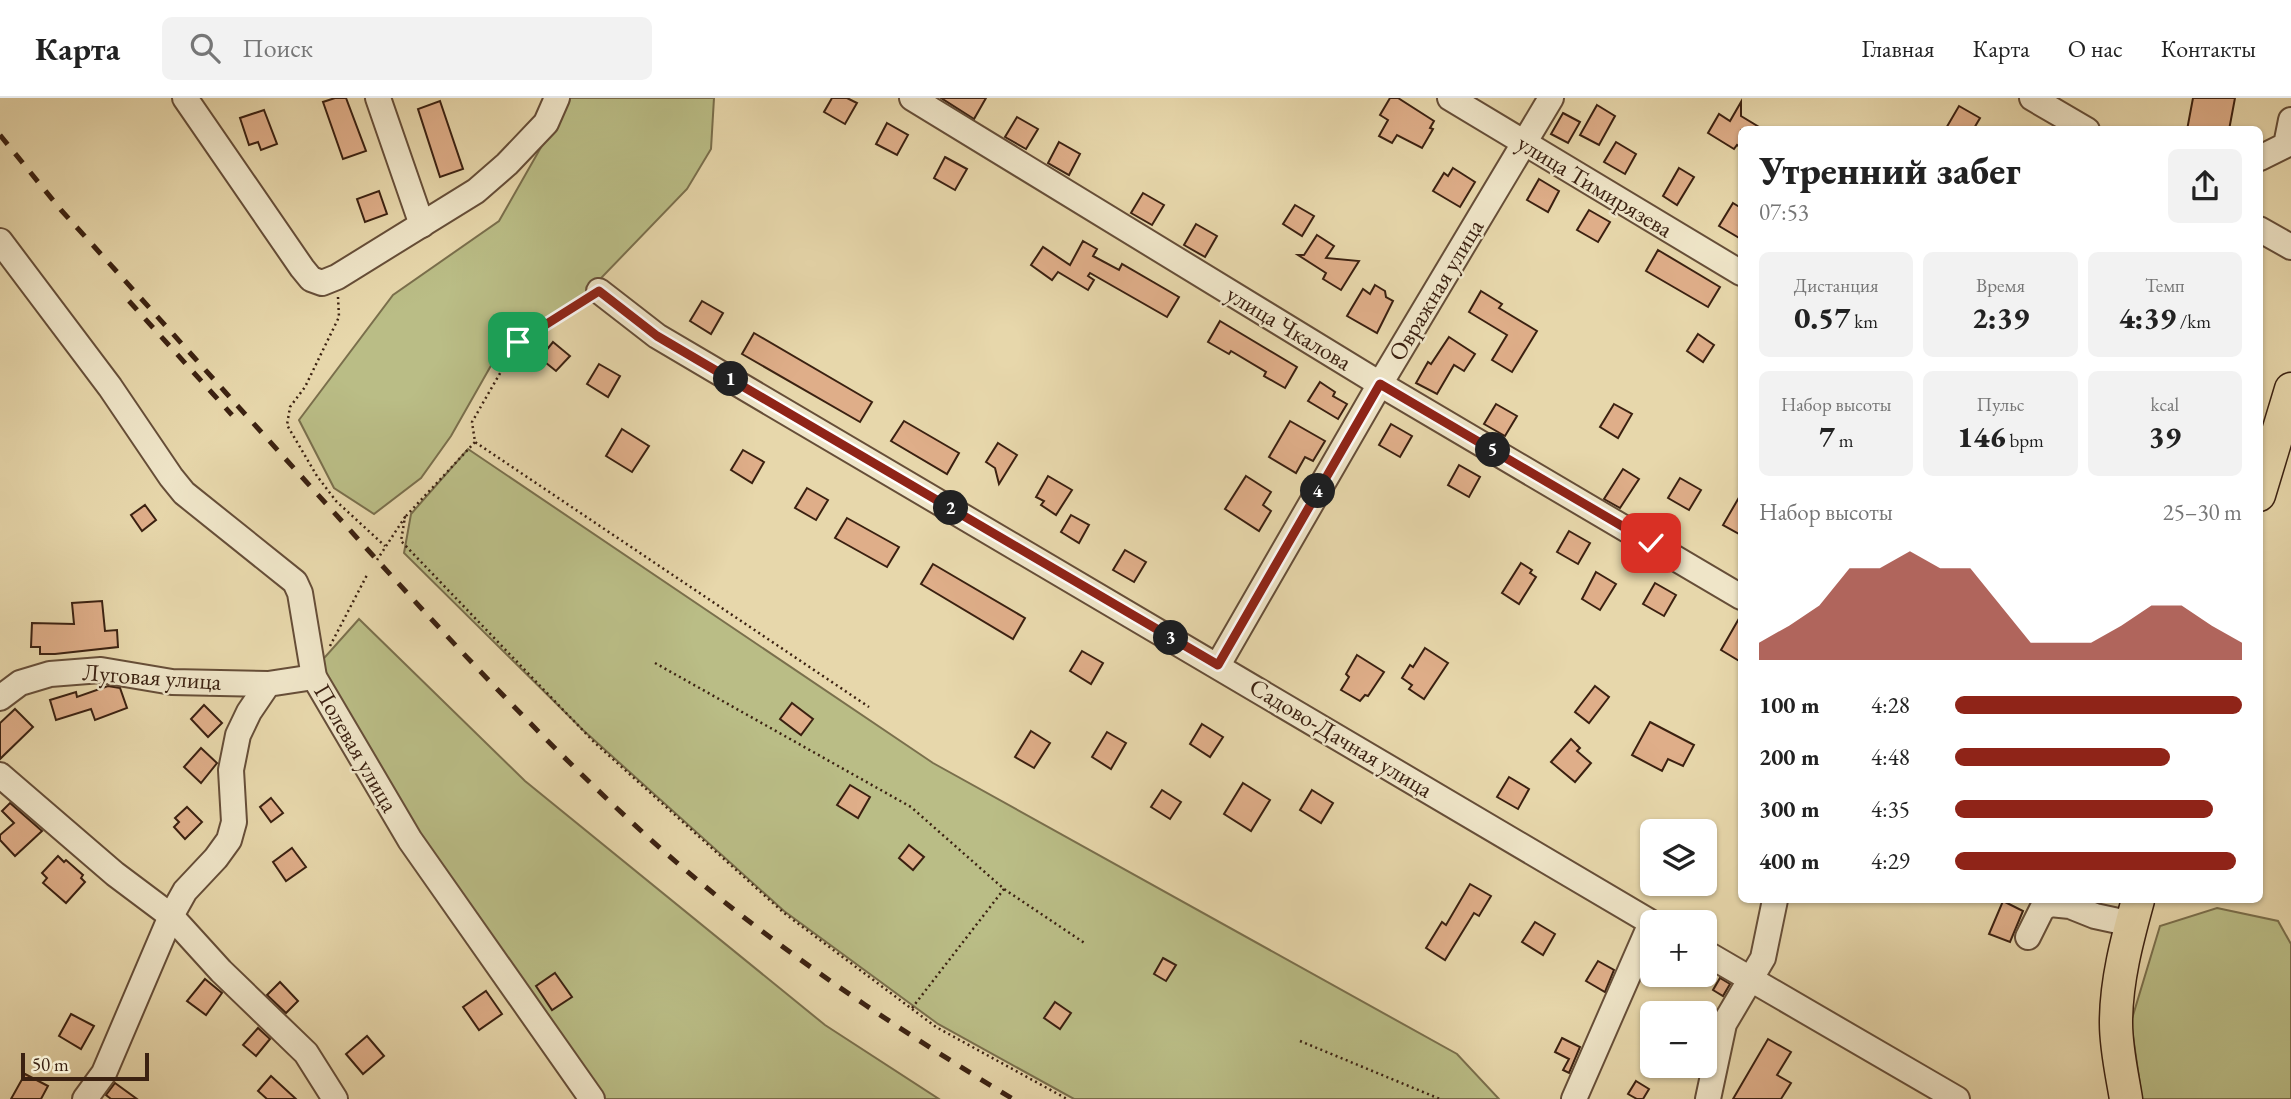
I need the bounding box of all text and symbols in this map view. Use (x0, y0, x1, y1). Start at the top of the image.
search box (162, 17, 652, 80)
text: Карта (35, 27, 120, 70)
icon: search (186, 29, 224, 67)
text: Поиск (242, 31, 313, 65)
text: Главная (1861, 33, 1935, 64)
text: Карта (1973, 33, 2030, 64)
text: О нас (2068, 33, 2123, 64)
text: Контакты (2161, 33, 2256, 64)
street label: улица Тимирязева (1512, 127, 1679, 244)
text: Утренний забег (1759, 146, 2021, 195)
button: share (2168, 149, 2242, 223)
text: 07:53 (1759, 197, 1809, 227)
street label: Овражная улица (1381, 213, 1490, 366)
text: Дистанция (1794, 273, 1879, 298)
text: Время (1976, 273, 2025, 298)
text: Темп (2145, 273, 2185, 298)
street label: улица Чкалова (1221, 278, 1358, 377)
text: 0.57 (1794, 298, 1850, 337)
text: 2:39 (1972, 298, 2029, 337)
text: 4:39 (2119, 298, 2176, 337)
text: km (1850, 309, 1878, 334)
text: /km (2176, 309, 2211, 334)
pin (488, 312, 548, 372)
icon: arrive (499, 323, 537, 361)
pin: 1 (714, 362, 748, 396)
text: 1 (725, 366, 736, 391)
text: Набор высоты (1781, 392, 1891, 417)
text: Пульс (1976, 392, 2025, 417)
text: kcal (2151, 392, 2179, 417)
text: 7 (1819, 417, 1835, 456)
text: 146 (1957, 417, 2006, 456)
text: 39 (2149, 417, 2181, 456)
text: m (1835, 428, 1854, 453)
text: bpm (2006, 428, 2044, 453)
pin: 5 (1476, 432, 1510, 468)
text: 5 (1487, 437, 1498, 462)
pin: 4 (1300, 474, 1336, 508)
text: 4 (1312, 478, 1323, 503)
pin: 2 (934, 490, 968, 526)
text: 2 (945, 495, 956, 520)
text: Набор высоты (1759, 497, 1893, 527)
text: 25–30 m (2163, 497, 2242, 527)
pin (1621, 513, 1681, 573)
icon: check (1632, 524, 1670, 562)
pin: 3 (1154, 620, 1188, 656)
text: 3 (1165, 625, 1176, 650)
street label: Луговая улица (81, 656, 223, 697)
street label: Садово-Дачная улица (1244, 671, 1439, 805)
street label: Полевая улица (307, 678, 406, 818)
text: 100 m (1759, 690, 1820, 720)
text: 4:28 (1871, 690, 1910, 720)
text: 200 m (1759, 742, 1820, 772)
text: 4:48 (1871, 742, 1910, 772)
text: 300 m (1759, 794, 1820, 824)
text: 4:35 (1871, 794, 1910, 824)
map controls (1640, 819, 1717, 1078)
button: layers (1640, 819, 1717, 896)
text: 400 m (1759, 846, 1820, 876)
text: 4:29 (1871, 846, 1910, 876)
button: + (1640, 910, 1717, 987)
button: − (1640, 1001, 1717, 1078)
scale bar (21, 1050, 149, 1082)
text: 50 m (32, 1052, 69, 1077)

